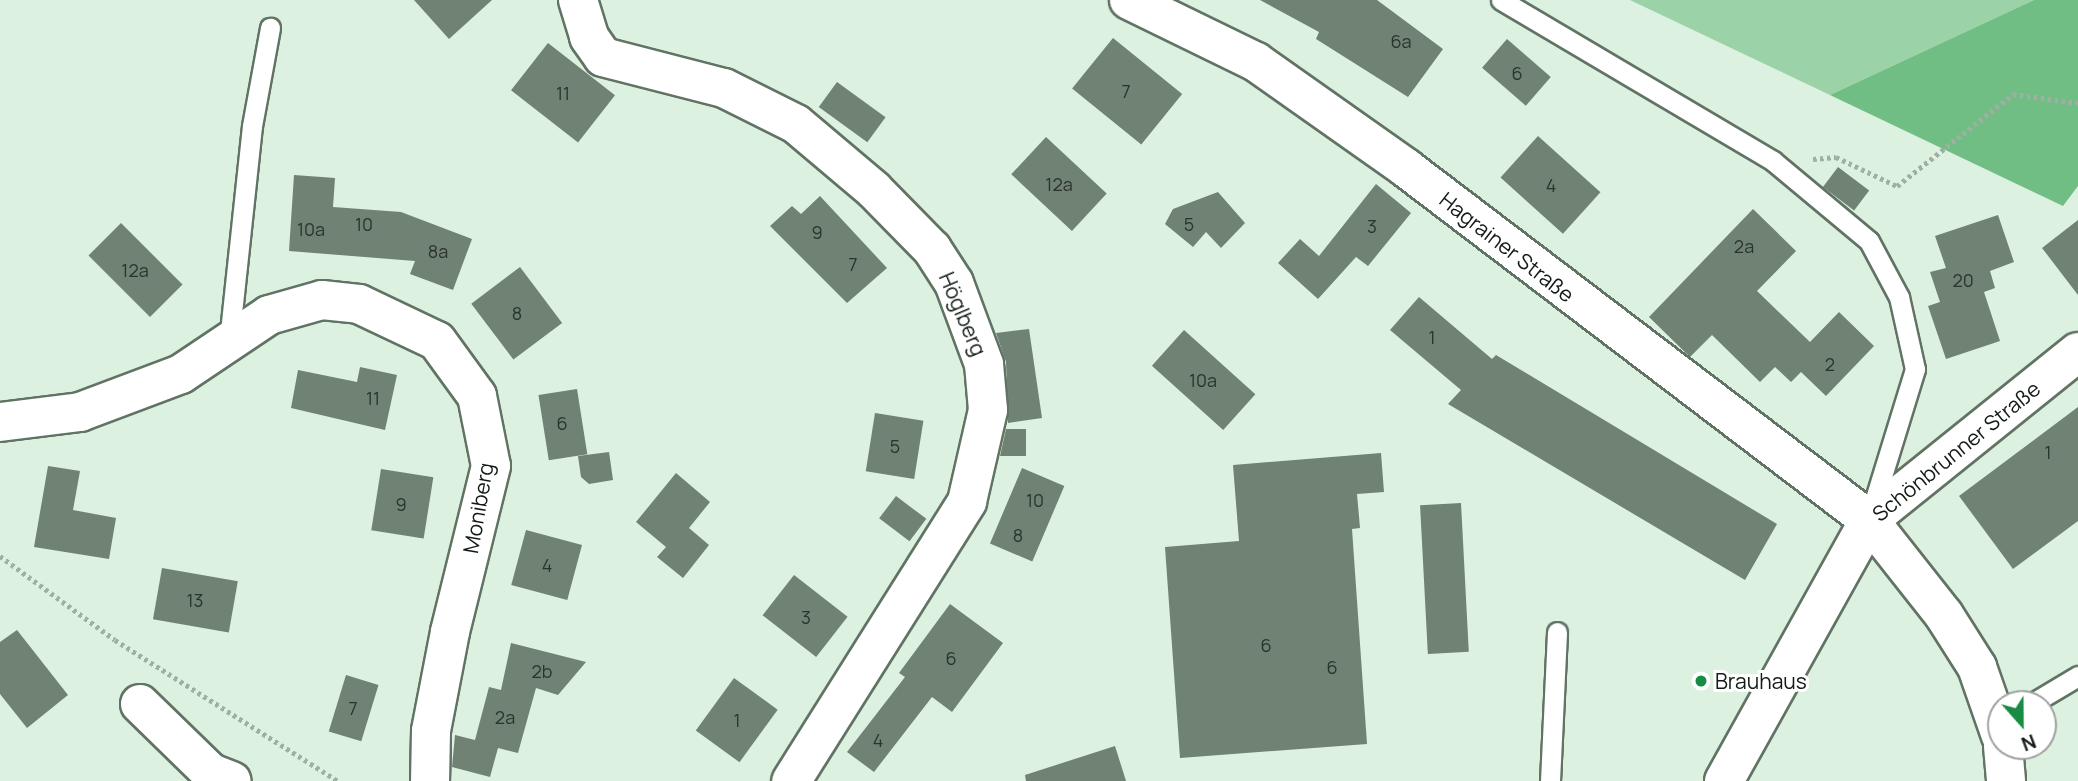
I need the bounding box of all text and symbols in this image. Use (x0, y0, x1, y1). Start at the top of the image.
house number: 6a (1390, 30, 1412, 52)
house number: 6 (1511, 62, 1523, 84)
house number: 7 (1121, 80, 1131, 102)
house number: 11 (556, 82, 570, 104)
house number: 12a (1045, 173, 1073, 195)
house number: 4 (1546, 174, 1556, 196)
street label: Hagrainer Straße (1435, 187, 1579, 307)
house number: 10 (355, 213, 373, 235)
house number: 5 (1184, 213, 1194, 235)
house number: 3 (1367, 215, 1377, 237)
house number: 10a (297, 218, 325, 240)
house number: 9 (811, 221, 823, 243)
house number: 2a (1734, 235, 1754, 257)
house number: 8a (428, 240, 448, 262)
house number: 7 (848, 253, 858, 275)
house number: 12a (121, 259, 149, 281)
street label: Höglberg (934, 268, 992, 360)
house number: 20 (1952, 269, 1974, 291)
house number: 8 (512, 302, 522, 324)
house number: 1 (1428, 326, 1436, 348)
house number: 2 (1825, 353, 1835, 375)
house number: 10a (1189, 369, 1217, 391)
street label: Schönbrunner Straße (1867, 376, 2045, 526)
house number: 11 (366, 387, 380, 409)
house number: 6 (556, 412, 568, 434)
house number: 5 (890, 435, 900, 457)
house number: 1 (2044, 441, 2052, 463)
street label: Moniberg (458, 461, 498, 555)
house number: 10 (1026, 489, 1044, 511)
house number: 9 (395, 493, 407, 515)
house number: 8 (1013, 524, 1023, 546)
house number: 4 (542, 554, 552, 576)
house number: 13 (187, 589, 203, 611)
house number: 3 (801, 606, 811, 628)
house number: 6 (1260, 634, 1272, 656)
house number: 6 (945, 647, 957, 669)
house number: 6 (1326, 656, 1338, 678)
house number: 2b (532, 660, 552, 682)
place label: Brauhaus (1715, 668, 1807, 694)
marker: Brauhaus (1693, 673, 1709, 689)
north arrow (1987, 690, 2057, 760)
house number: 7 (348, 697, 358, 719)
house number: 2a (495, 706, 515, 728)
house number: 1 (733, 709, 741, 731)
text: N (2018, 728, 2040, 757)
house number: 4 (873, 729, 883, 751)

